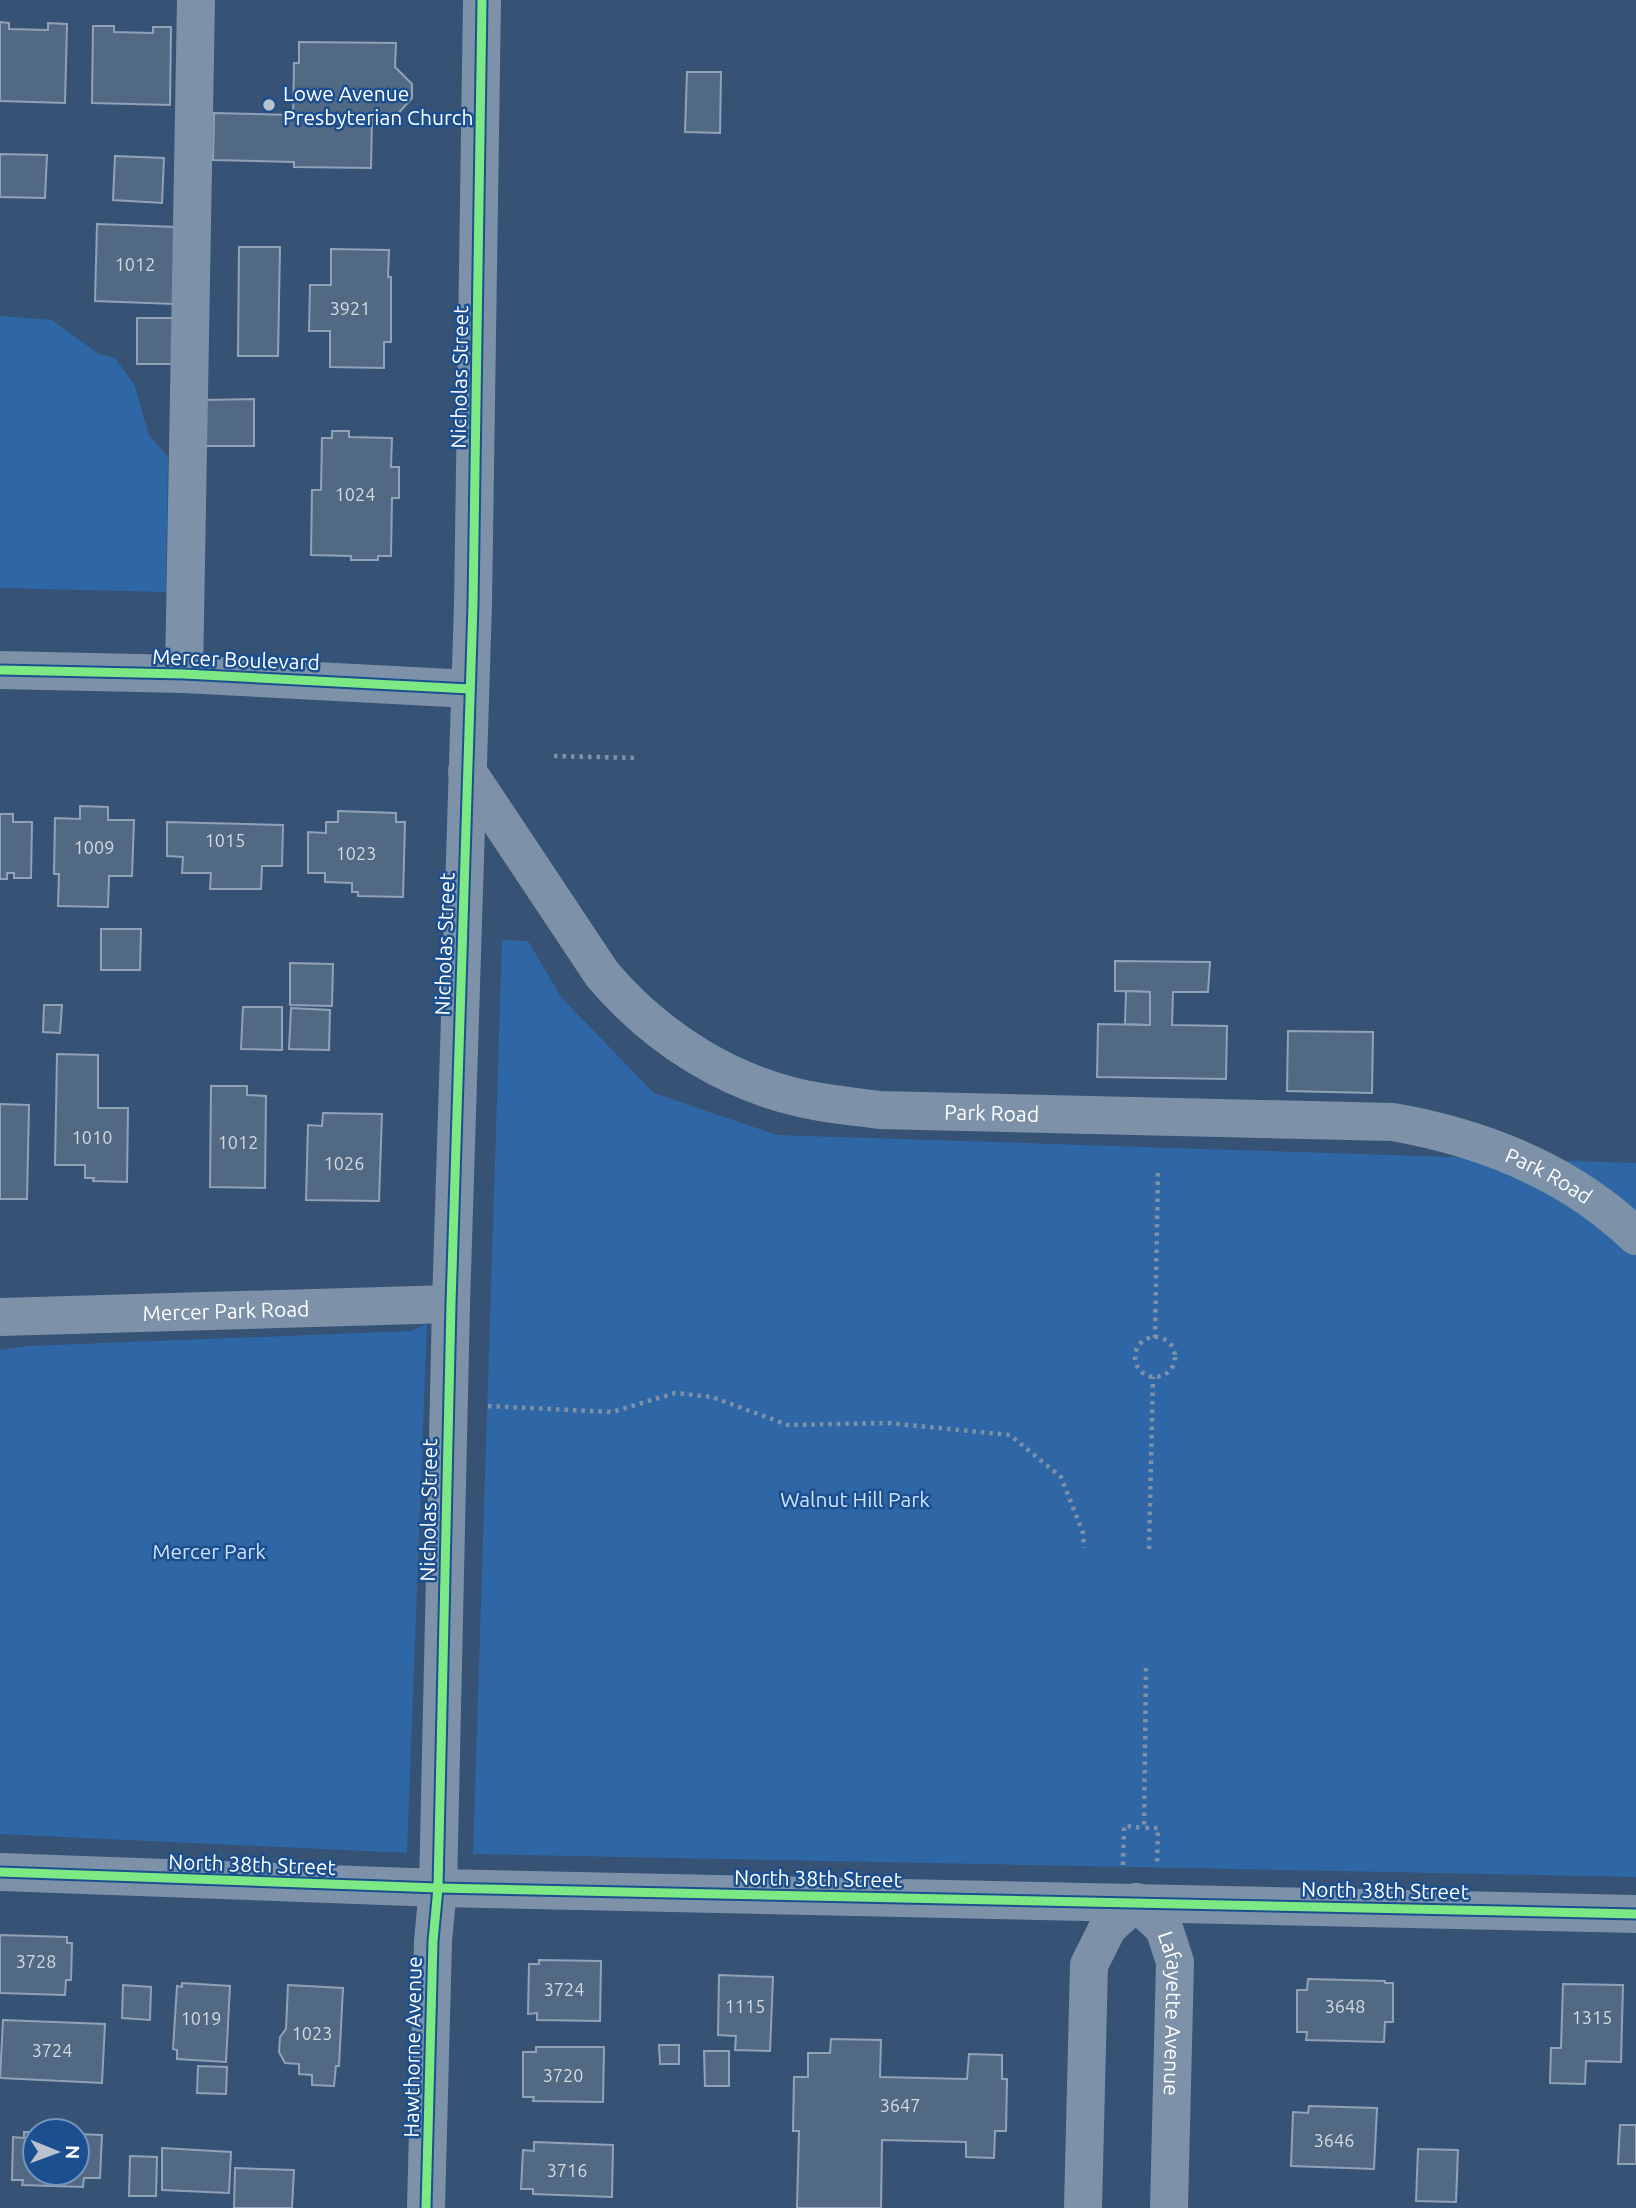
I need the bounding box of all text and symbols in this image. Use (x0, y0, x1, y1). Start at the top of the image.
place label: Lowe Avenue Presbyterian Church (283, 81, 474, 129)
marker: Lowe Avenue Presbyterian Church (261, 97, 277, 113)
house number: 1012 (115, 254, 155, 274)
house number: 3921 (330, 298, 370, 318)
street label: Nicholas Street (446, 305, 472, 449)
house number: 1024 (335, 484, 375, 504)
street label: Mercer Boulevard (152, 644, 320, 674)
house number: 1015 (205, 830, 245, 850)
house number: 1009 (74, 837, 114, 857)
house number: 1023 (336, 843, 376, 863)
street label: Nicholas Street (430, 872, 458, 1016)
street label: Park Road (944, 1100, 1039, 1126)
house number: 1010 (72, 1127, 112, 1147)
house number: 1012 (218, 1132, 258, 1152)
street label: Park Road (1502, 1142, 1597, 1208)
house number: 1026 (324, 1153, 364, 1173)
street label: Mercer Park Road (142, 1296, 310, 1325)
street label: Nicholas Street (415, 1438, 441, 1582)
park label: Walnut Hill Park (780, 1487, 930, 1511)
park label: Mercer Park (152, 1539, 266, 1563)
street label: North 38th Street (168, 1849, 336, 1879)
street label: North 38th Street (734, 1865, 902, 1891)
street label: North 38th Street (1301, 1877, 1469, 1903)
street label: Lafayette Avenue (1154, 1928, 1187, 2096)
house number: 3728 (16, 1951, 56, 1971)
street label: Hawthorne Avenue (398, 1956, 426, 2138)
house number: 3724 (544, 1979, 584, 1999)
house number: 1115 (725, 1996, 765, 2016)
house number: 3648 (1325, 1996, 1365, 2016)
house number: 1315 (1572, 2007, 1612, 2027)
house number: 1019 (181, 2008, 221, 2028)
house number: 1023 (292, 2023, 332, 2043)
house number: 3724 (32, 2040, 72, 2060)
house number: 3720 (543, 2065, 583, 2085)
house number: 3647 (880, 2095, 920, 2115)
north arrow (21, 2117, 91, 2187)
house number: 3646 (1314, 2130, 1354, 2150)
text: N (62, 2145, 84, 2160)
house number: 3716 (547, 2160, 587, 2180)

